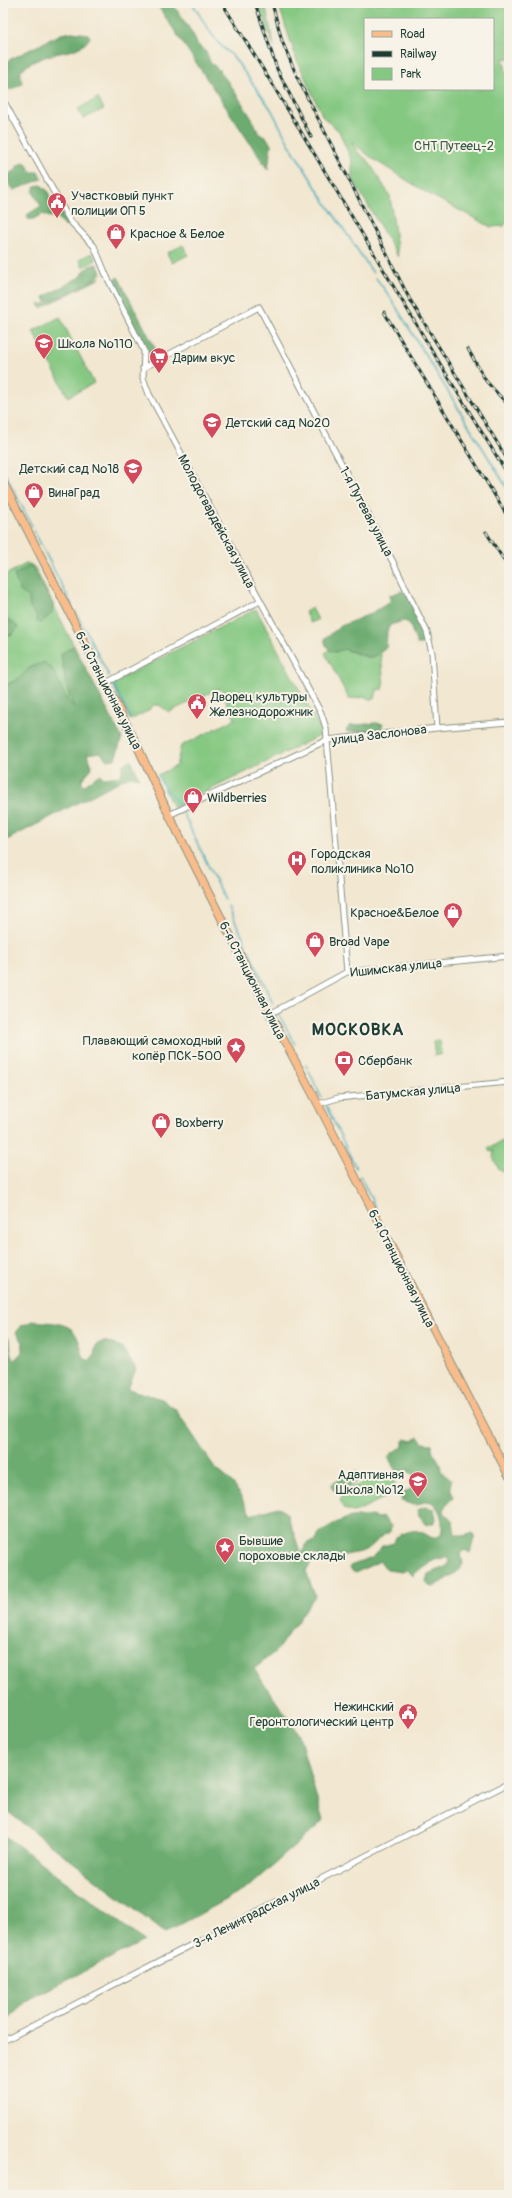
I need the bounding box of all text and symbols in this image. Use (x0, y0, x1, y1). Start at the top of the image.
legend (364, 18, 494, 90)
text: Road (400, 27, 425, 42)
text: Railway (400, 47, 436, 62)
text: Park (400, 67, 421, 82)
park label: СНТ Путеец-2 (414, 138, 494, 154)
place label: Участковый пункт полиции ОП 5 (71, 188, 174, 219)
public building icon: Участковый пункт полиции ОП 5 (46, 191, 68, 219)
shop icon: Красное & Белое (105, 222, 127, 250)
place label: Красное & Белое (130, 226, 225, 242)
school or university icon: Школа №110 (33, 332, 55, 360)
place label: Школа №110 (58, 336, 133, 352)
supermarket icon: Дарим вкус (148, 346, 170, 374)
place label: Дарим вкус (172, 350, 236, 366)
school or university icon: Детский сад №20 (201, 411, 223, 439)
place label: Детский сад №20 (225, 415, 330, 431)
street label: Молодогвардейская улица (174, 452, 258, 591)
school or university icon: Детский сад №18 (122, 457, 144, 485)
place label: Детский сад №18 (18, 461, 119, 477)
street label: 1-я Путевая улица (336, 464, 397, 559)
shop icon: ВинаГрад (23, 481, 45, 509)
place label: ВинаГрад (48, 485, 100, 501)
street label: 6-я Станционная улица (71, 629, 145, 752)
place label: Дворец культуры Железнодорожник (209, 689, 314, 720)
public building icon: Дворец культуры Железнодорожник (186, 692, 208, 720)
street label: улица Заслонова (330, 721, 427, 749)
shop icon: Wildberries (182, 786, 204, 814)
place label: Wildberries (207, 790, 267, 806)
place label: Городская поликлиника №10 (311, 846, 414, 877)
hospital icon: Городская поликлиника №10 (286, 849, 308, 877)
shop icon: Красное&Белое (442, 901, 464, 929)
place label: Красное&Белое (350, 905, 440, 921)
street label: 6-я Станционная улица (215, 919, 289, 1042)
shop icon: Broad Vape (304, 930, 326, 958)
place label: Broad Vape (329, 934, 390, 950)
street label: Ишимская улица (350, 955, 443, 981)
district label: МОСКОВКА (312, 1019, 404, 1040)
place label: Плавающий самоходный копёр ПСК-500 (83, 1033, 222, 1064)
place icon: Плавающий самоходный копёр ПСК-500 (225, 1036, 247, 1064)
bank icon: Сбербанк (333, 1049, 355, 1077)
place label: Сбербанк (358, 1053, 413, 1069)
street label: Батумская улица (365, 1080, 461, 1104)
shop icon: Boxberry (150, 1111, 172, 1139)
place label: Boxberry (175, 1115, 224, 1131)
street label: 6-я Станционная улица (364, 1207, 438, 1330)
place label: Адаптивная Школа №12 (336, 1467, 404, 1498)
school or university icon: Адаптивная Школа №12 (407, 1470, 429, 1498)
place label: Бывшие пороховые склады (239, 1533, 346, 1564)
place icon: Бывшие пороховые склады (214, 1536, 236, 1564)
place label: Нежинский Геронтологический центр (249, 1699, 394, 1730)
public building icon: Нежинский Геронтологический центр (397, 1702, 419, 1730)
street label: 3-я Ленинградская улица (191, 1874, 322, 1952)

